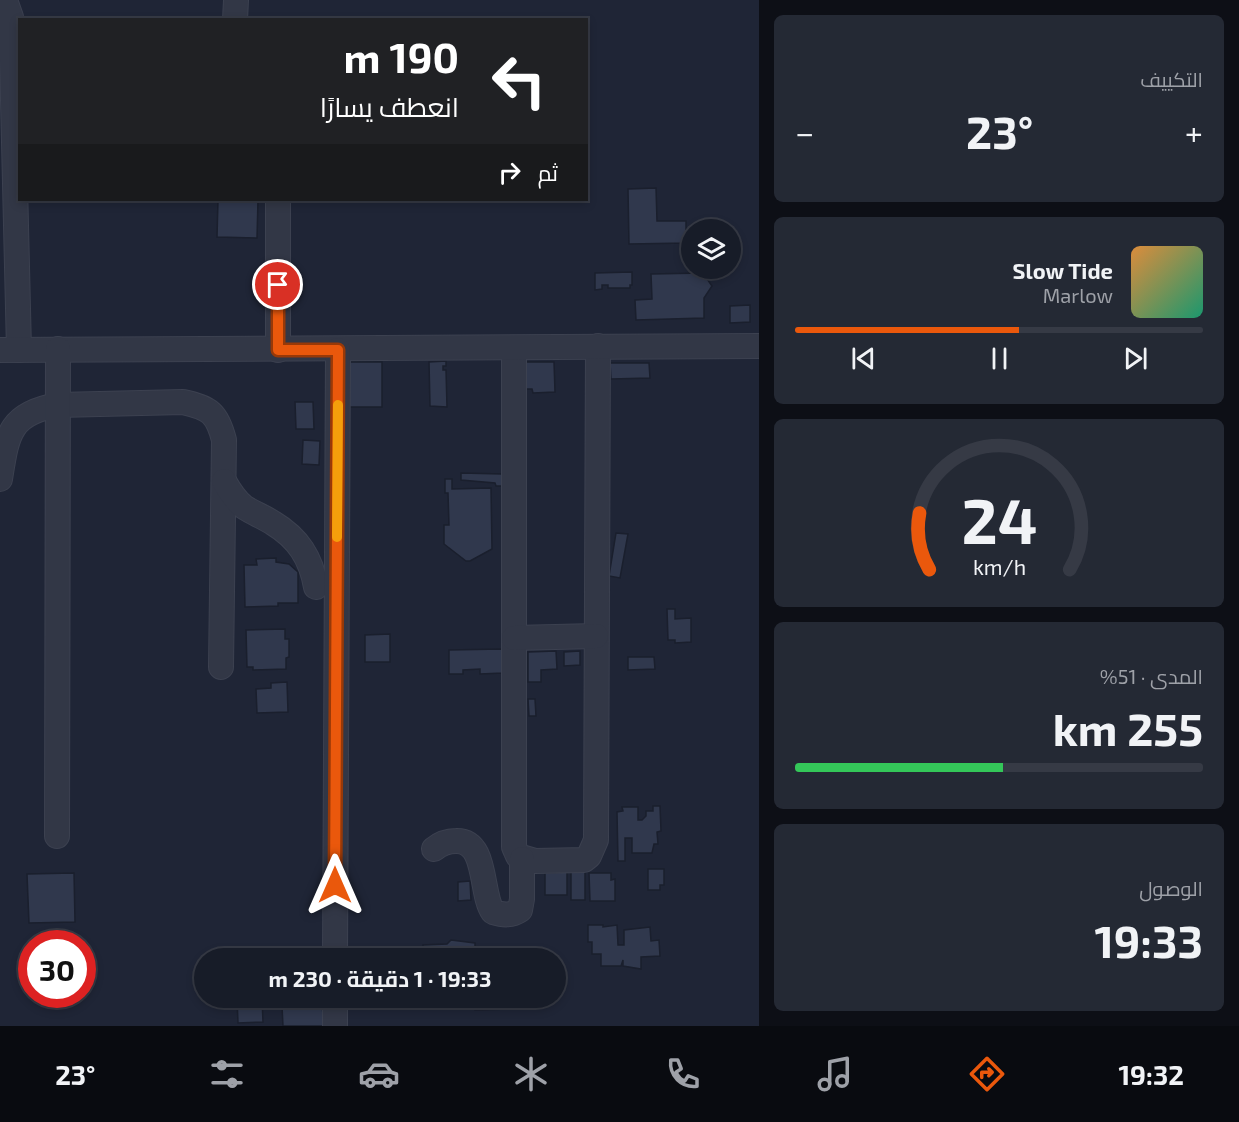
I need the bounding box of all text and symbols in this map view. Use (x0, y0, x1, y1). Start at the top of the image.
text: 190 m (343, 31, 459, 81)
icon: left (480, 42, 558, 120)
text: التكييف (1140, 67, 1203, 91)
text: انعطف يسارًا (320, 90, 459, 122)
text: 23° (966, 104, 1033, 158)
text: − (795, 112, 814, 152)
text: + (1185, 112, 1203, 152)
icon: right (493, 156, 526, 189)
text: ثم (538, 159, 558, 185)
map controls (681, 219, 741, 279)
button: layers (681, 219, 741, 279)
text: Slow Tide (1013, 257, 1113, 283)
pin (252, 259, 303, 310)
icon: arrive (261, 268, 294, 301)
text: Marlow (1043, 283, 1113, 307)
icon: previous (847, 342, 880, 375)
icon: pause (983, 342, 1016, 375)
icon: next (1119, 342, 1152, 375)
text: 24 (961, 482, 1037, 557)
text: km/h (972, 554, 1026, 579)
text: المدى · 51% (1100, 664, 1203, 688)
text: 255 km (1053, 701, 1203, 755)
position arrow (303, 853, 367, 917)
text: الوصول (1139, 876, 1203, 900)
text: 19:33 (1094, 913, 1203, 967)
speed limit sign: 30 (18, 930, 96, 1008)
text: 19:33 · 1 دقيقة · 230 m (269, 965, 491, 991)
icon: filters (206, 1053, 248, 1095)
icon: car (358, 1053, 400, 1095)
icon: climate (510, 1053, 552, 1095)
icon: phone (662, 1053, 704, 1095)
icon: music (814, 1053, 856, 1095)
icon: directions (966, 1053, 1008, 1095)
text: 23° (55, 1058, 95, 1090)
text: 19:32 (1118, 1058, 1184, 1090)

